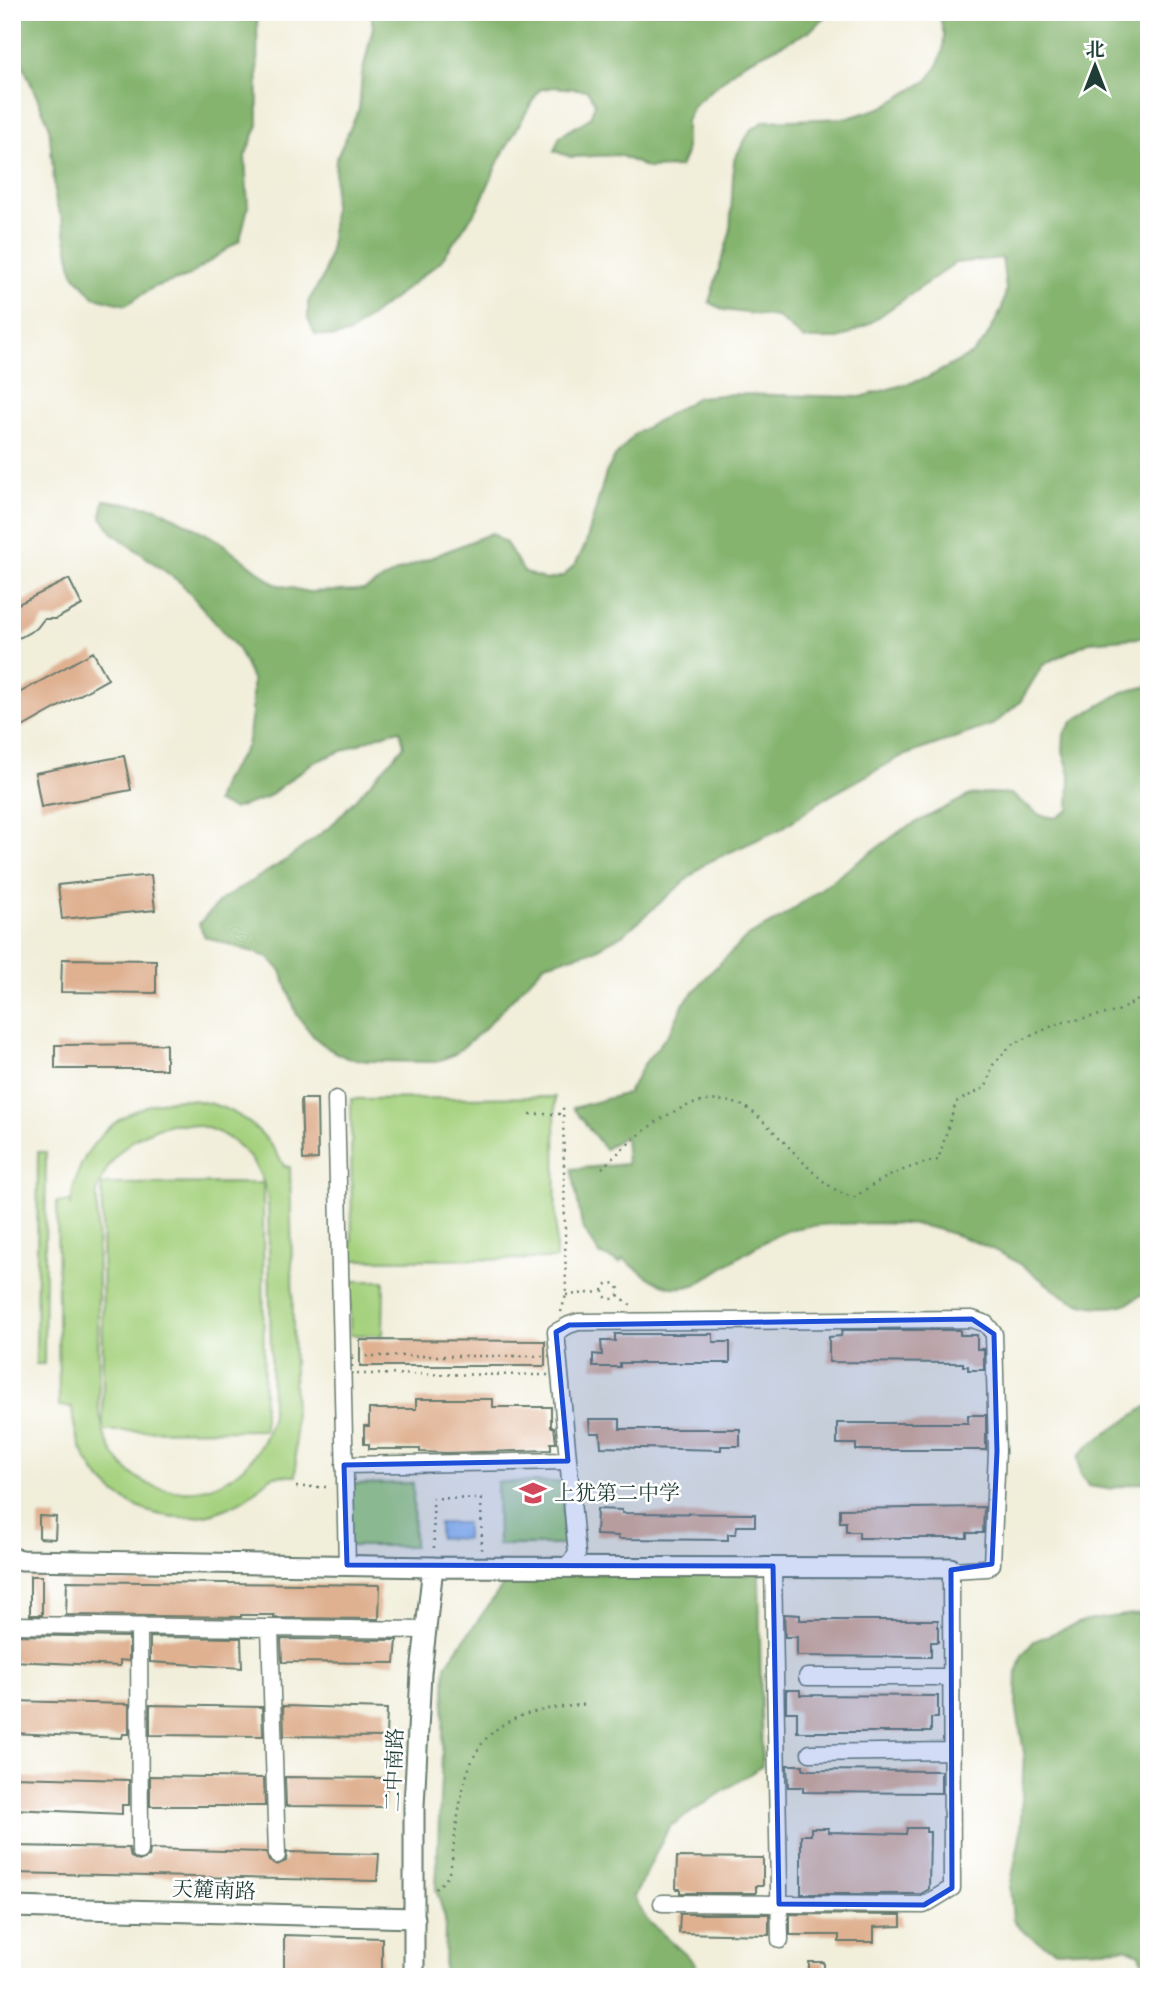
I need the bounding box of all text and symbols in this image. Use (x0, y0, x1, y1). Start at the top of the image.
north arrow (1060, 32, 1130, 102)
text: 北 (1085, 38, 1105, 61)
school or university icon: 上犹第二中学 (518, 1478, 548, 1508)
place label: 上犹第二中学 (554, 1480, 680, 1505)
street label: 二中南路 (380, 1728, 407, 1812)
street label: 天麓南路 (172, 1876, 256, 1903)

